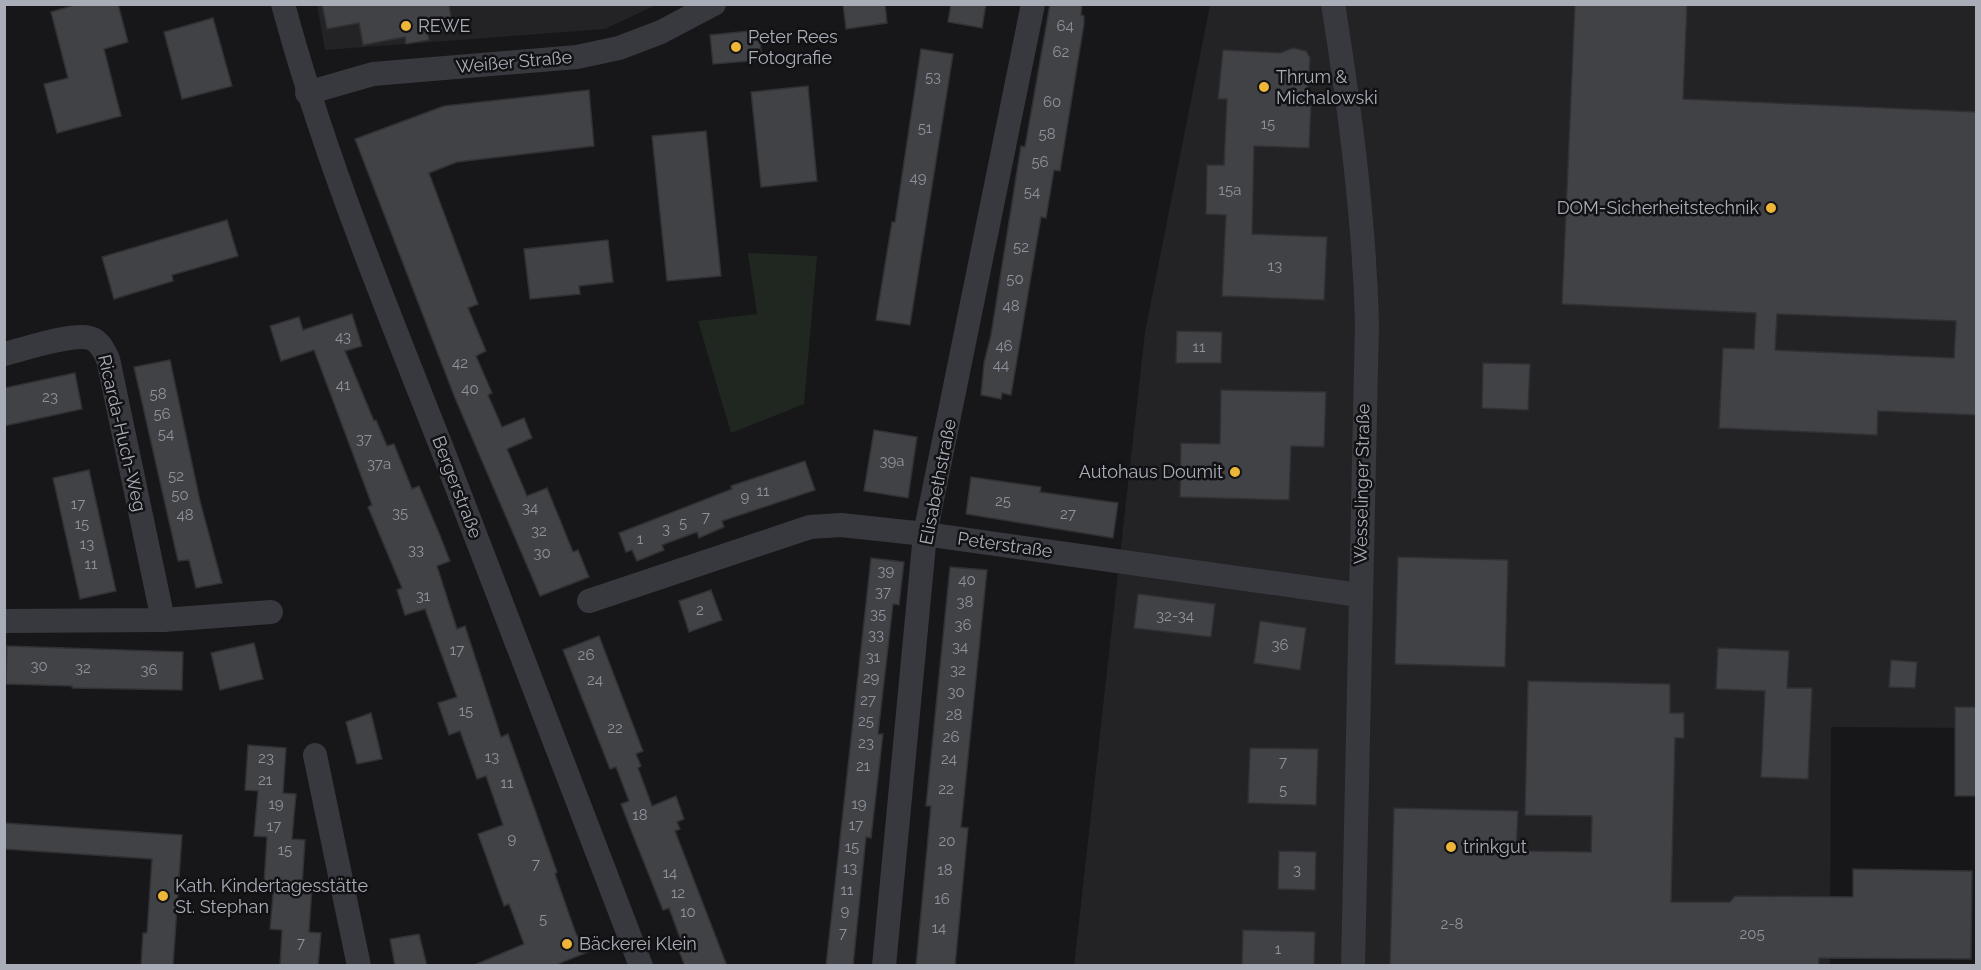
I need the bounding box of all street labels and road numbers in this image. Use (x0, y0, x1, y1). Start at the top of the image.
street label: Weißer Straße (455, 46, 573, 77)
street label: Ricarda-Huch-Weg (94, 352, 151, 513)
street label: Wesselinger Straße (1350, 403, 1373, 565)
street label: Elisabethstraße (915, 417, 960, 547)
street label: Bergerstraße (428, 433, 487, 541)
street label: Peterstraße (956, 527, 1054, 562)

